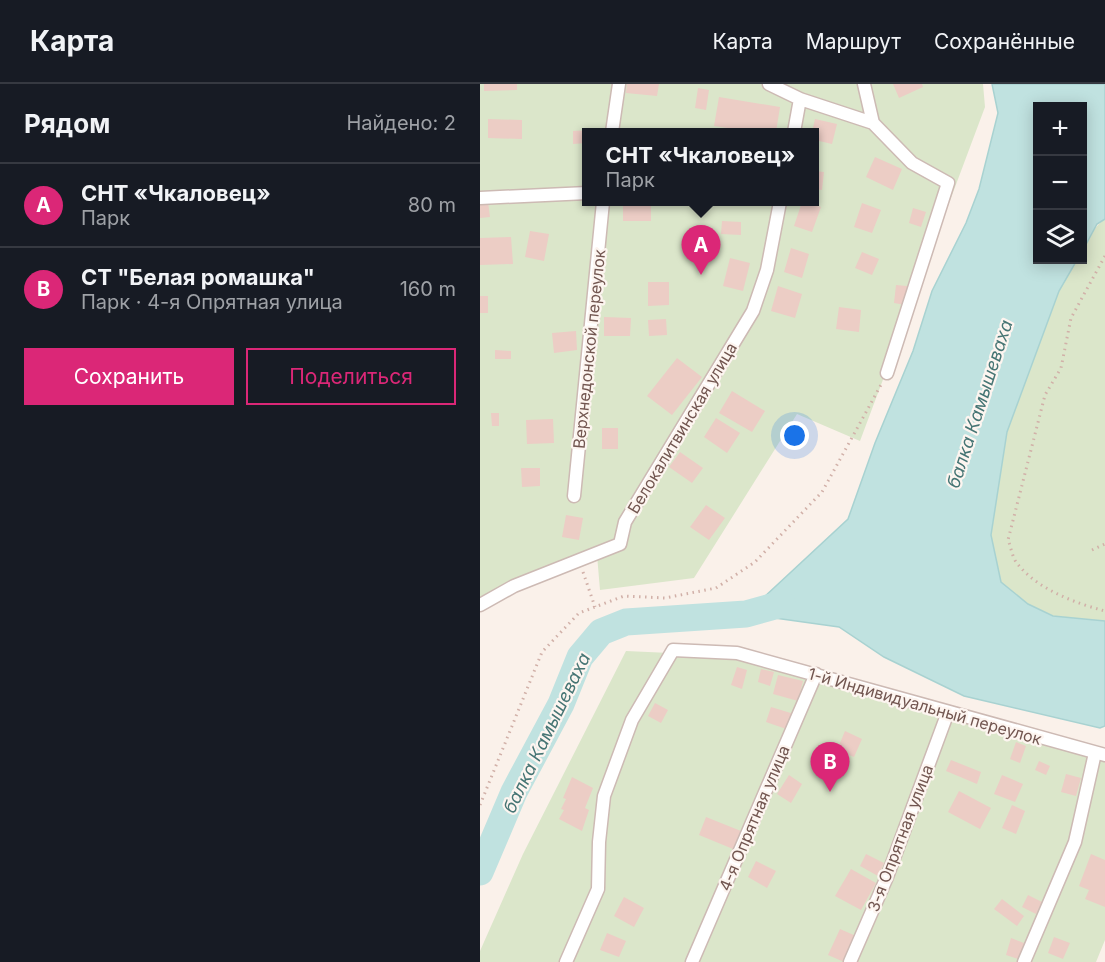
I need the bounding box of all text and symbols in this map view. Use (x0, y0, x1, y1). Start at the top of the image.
text: Карта (30, 24, 114, 58)
text: Карта (712, 29, 773, 54)
text: Маршрут (806, 29, 901, 54)
text: Сохранённые (934, 29, 1075, 54)
map controls (1033, 102, 1087, 264)
button: + (1033, 102, 1087, 156)
text: Рядом (24, 108, 110, 139)
text: Найдено: 2 (346, 111, 456, 135)
popup (582, 128, 819, 206)
text: СНТ «Чкаловец» (606, 142, 795, 168)
button: − (1033, 156, 1087, 210)
text: Парк (606, 168, 655, 192)
text: СНТ «Чкаловец» (81, 180, 271, 206)
text: A (36, 193, 51, 217)
text: 80 m (408, 193, 456, 217)
text: Парк (81, 206, 130, 230)
button: layers (1033, 210, 1087, 264)
pin: A (682, 226, 720, 275)
street label: Верхнедонской переулок (569, 248, 609, 450)
text: СТ "Белая ромашка" (81, 264, 315, 290)
text: B (37, 277, 50, 301)
text: 160 m (400, 277, 456, 301)
text: Парк · 4-я Опрятная улица (81, 290, 343, 314)
water label: балка Камышеваха (942, 317, 1017, 491)
street label: Белокалитвинская улица (623, 339, 741, 517)
button: Сохранить (24, 348, 234, 405)
button: Поделиться (246, 348, 456, 405)
your location (780, 421, 809, 450)
water label: балка Камышеваха (499, 649, 594, 816)
street label: 1-й Индивидуальный переулок (806, 663, 1044, 749)
street label: 4-я Опрятная улица (714, 742, 794, 894)
pin: B (810, 742, 850, 792)
street label: 3-я Опрятная улица (863, 762, 937, 914)

